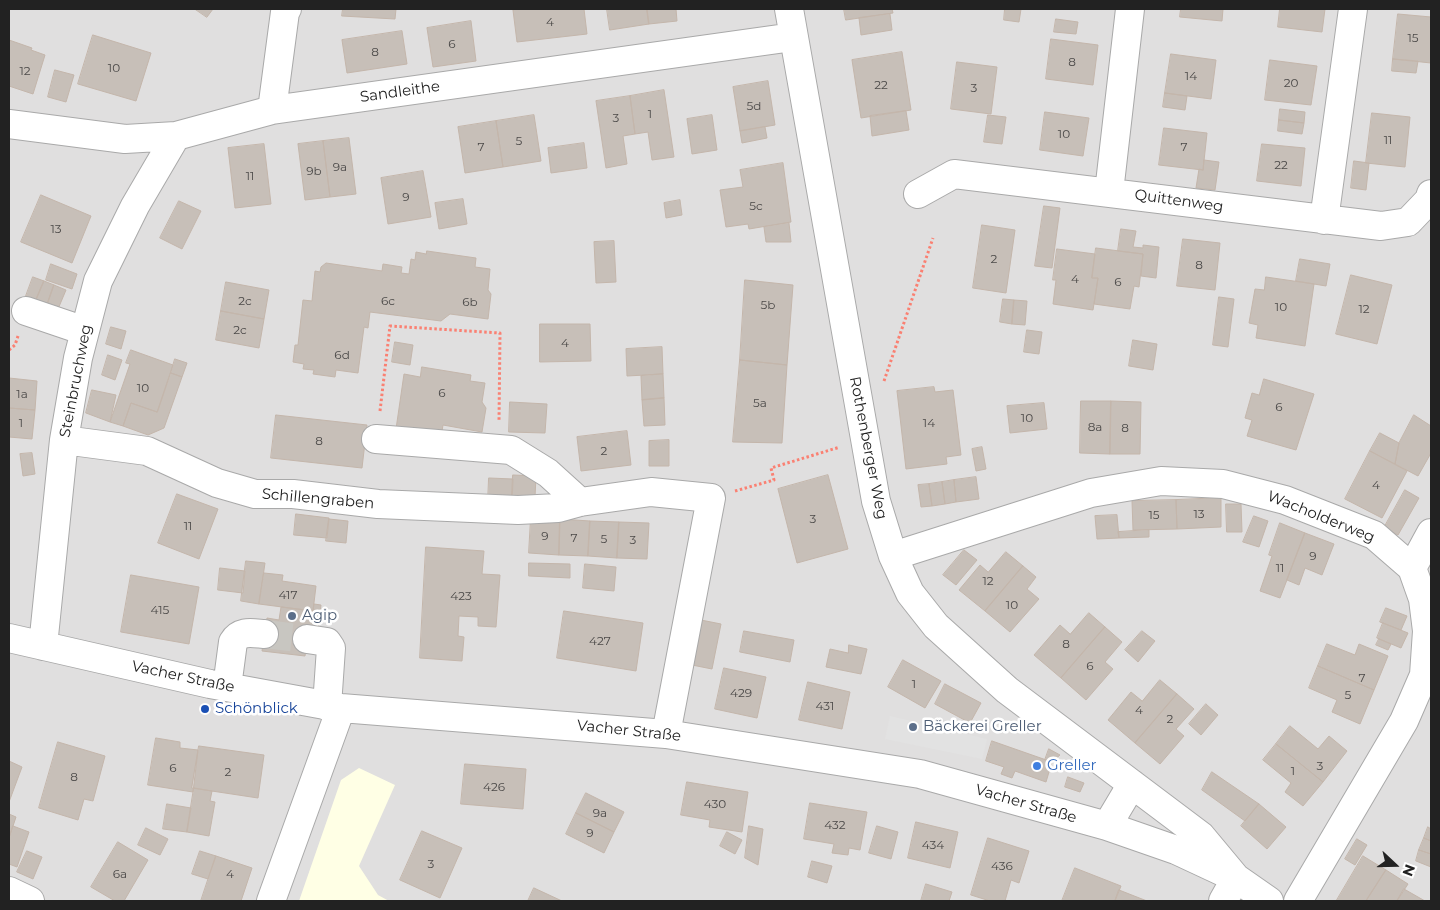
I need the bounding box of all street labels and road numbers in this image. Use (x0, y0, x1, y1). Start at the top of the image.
street label: Sandleithe (359, 77, 441, 107)
street label: Quittenweg (1133, 186, 1225, 216)
street label: Steinbruchweg (56, 323, 96, 439)
street label: Rothenberger Weg (845, 375, 891, 521)
street label: Schillengraben (261, 485, 375, 513)
street label: Wacholderweg (1265, 487, 1377, 547)
street label: Vacher Straße (130, 657, 236, 697)
street label: Vacher Straße (576, 717, 682, 745)
street label: Vacher Straße (973, 781, 1079, 827)

